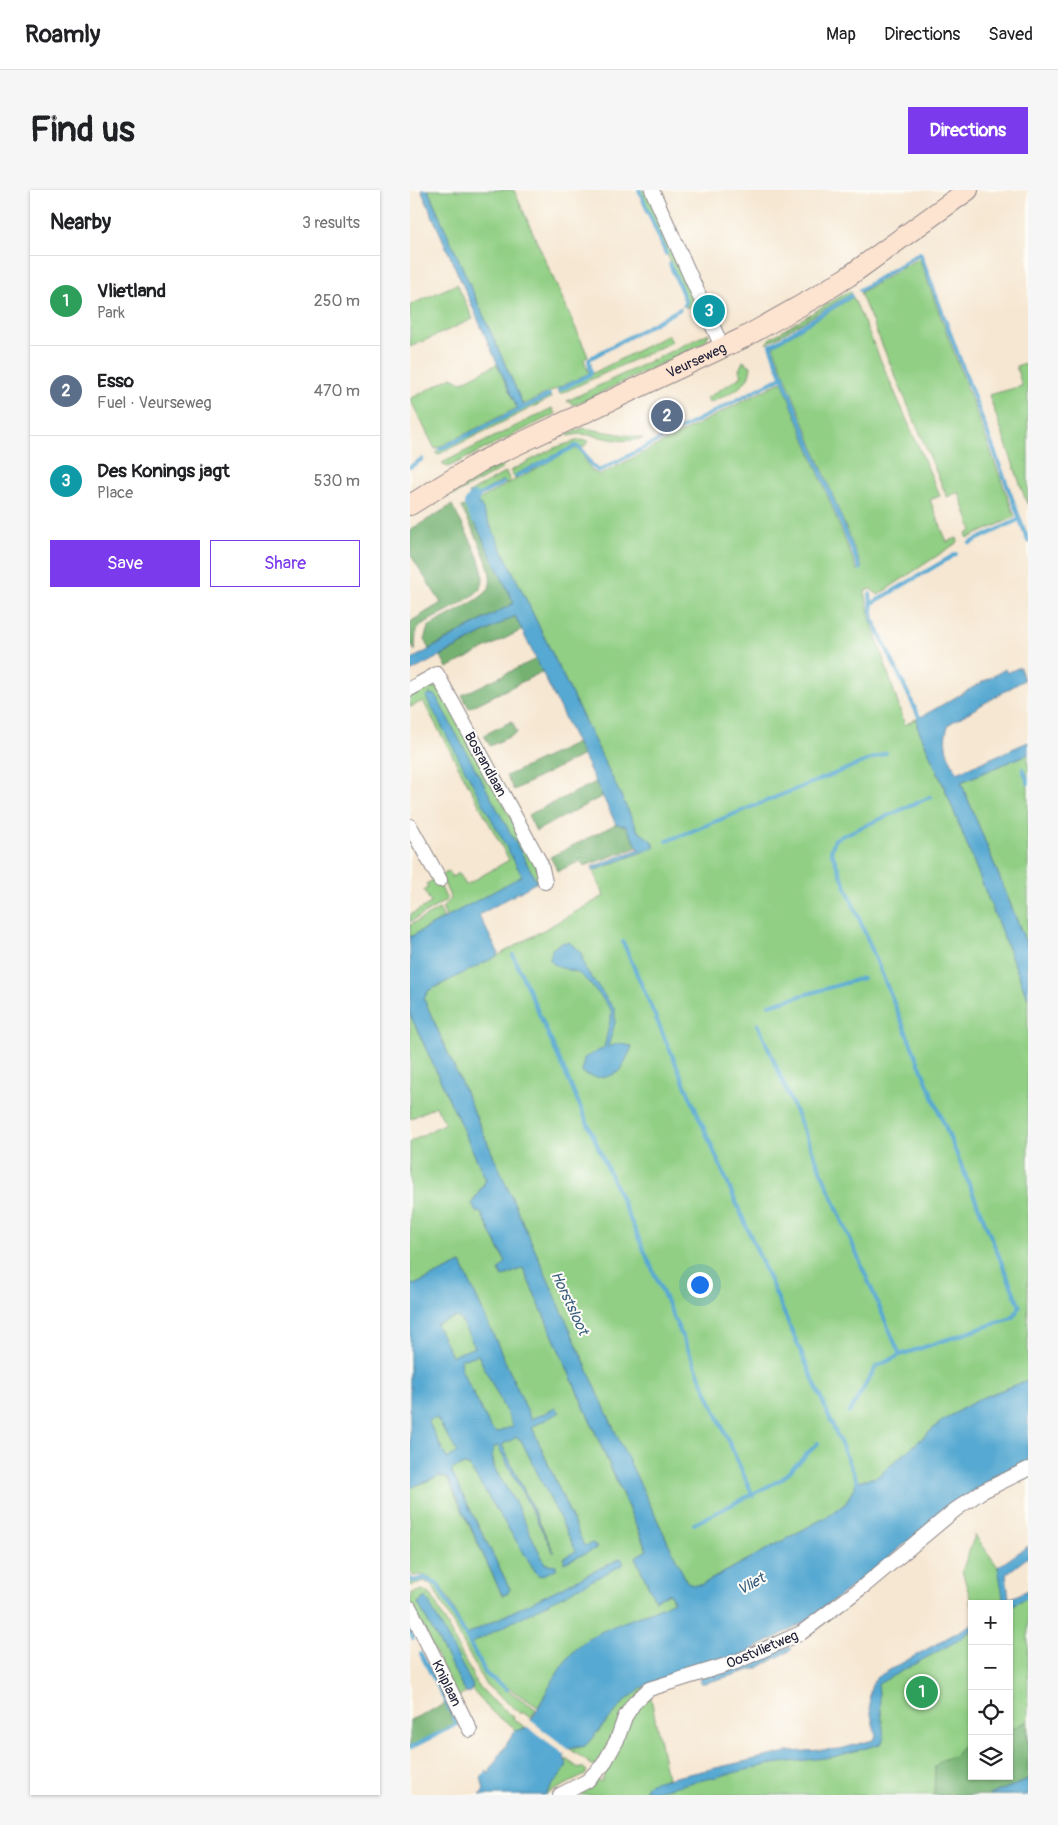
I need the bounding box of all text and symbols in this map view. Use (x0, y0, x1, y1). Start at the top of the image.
text: Roamly (25, 20, 100, 49)
text: Map (826, 23, 856, 46)
text: Directions (884, 23, 960, 46)
text: Saved (988, 23, 1033, 46)
button: Directions (908, 107, 1028, 154)
text: Find us (30, 108, 135, 152)
text: Nearby (50, 209, 111, 236)
text: 3 results (302, 213, 360, 233)
text: Vlietland (97, 279, 166, 303)
text: 1 (63, 291, 69, 311)
text: 250 m (314, 291, 360, 311)
pin: 3 (693, 292, 725, 330)
text: Park (97, 303, 125, 323)
street label: Veurseweg (664, 339, 729, 382)
text: Esso (97, 369, 134, 393)
text: 2 (62, 381, 70, 401)
text: 470 m (314, 381, 360, 401)
text: Fuel · Veurseweg (97, 393, 212, 413)
pin: 2 (651, 397, 683, 435)
text: Des Konings jagt (97, 459, 230, 483)
text: 3 (62, 471, 70, 491)
text: 530 m (314, 471, 360, 491)
text: Place (97, 483, 133, 503)
button: Save (50, 540, 200, 587)
button: Share (210, 540, 360, 587)
street label: Bosrandlaan (461, 729, 510, 800)
water label: Horstsloot (547, 1268, 593, 1340)
your location (687, 1272, 713, 1298)
water label: Vliet (734, 1568, 770, 1600)
map controls (968, 1600, 1013, 1780)
button: + (968, 1600, 1013, 1645)
street label: Oostvlietweg (724, 1627, 801, 1672)
button: − (968, 1645, 1013, 1690)
street label: Kniplaan (428, 1657, 465, 1709)
pin: 1 (906, 1673, 938, 1711)
button: locate (968, 1690, 1013, 1735)
button: layers (968, 1735, 1013, 1780)

